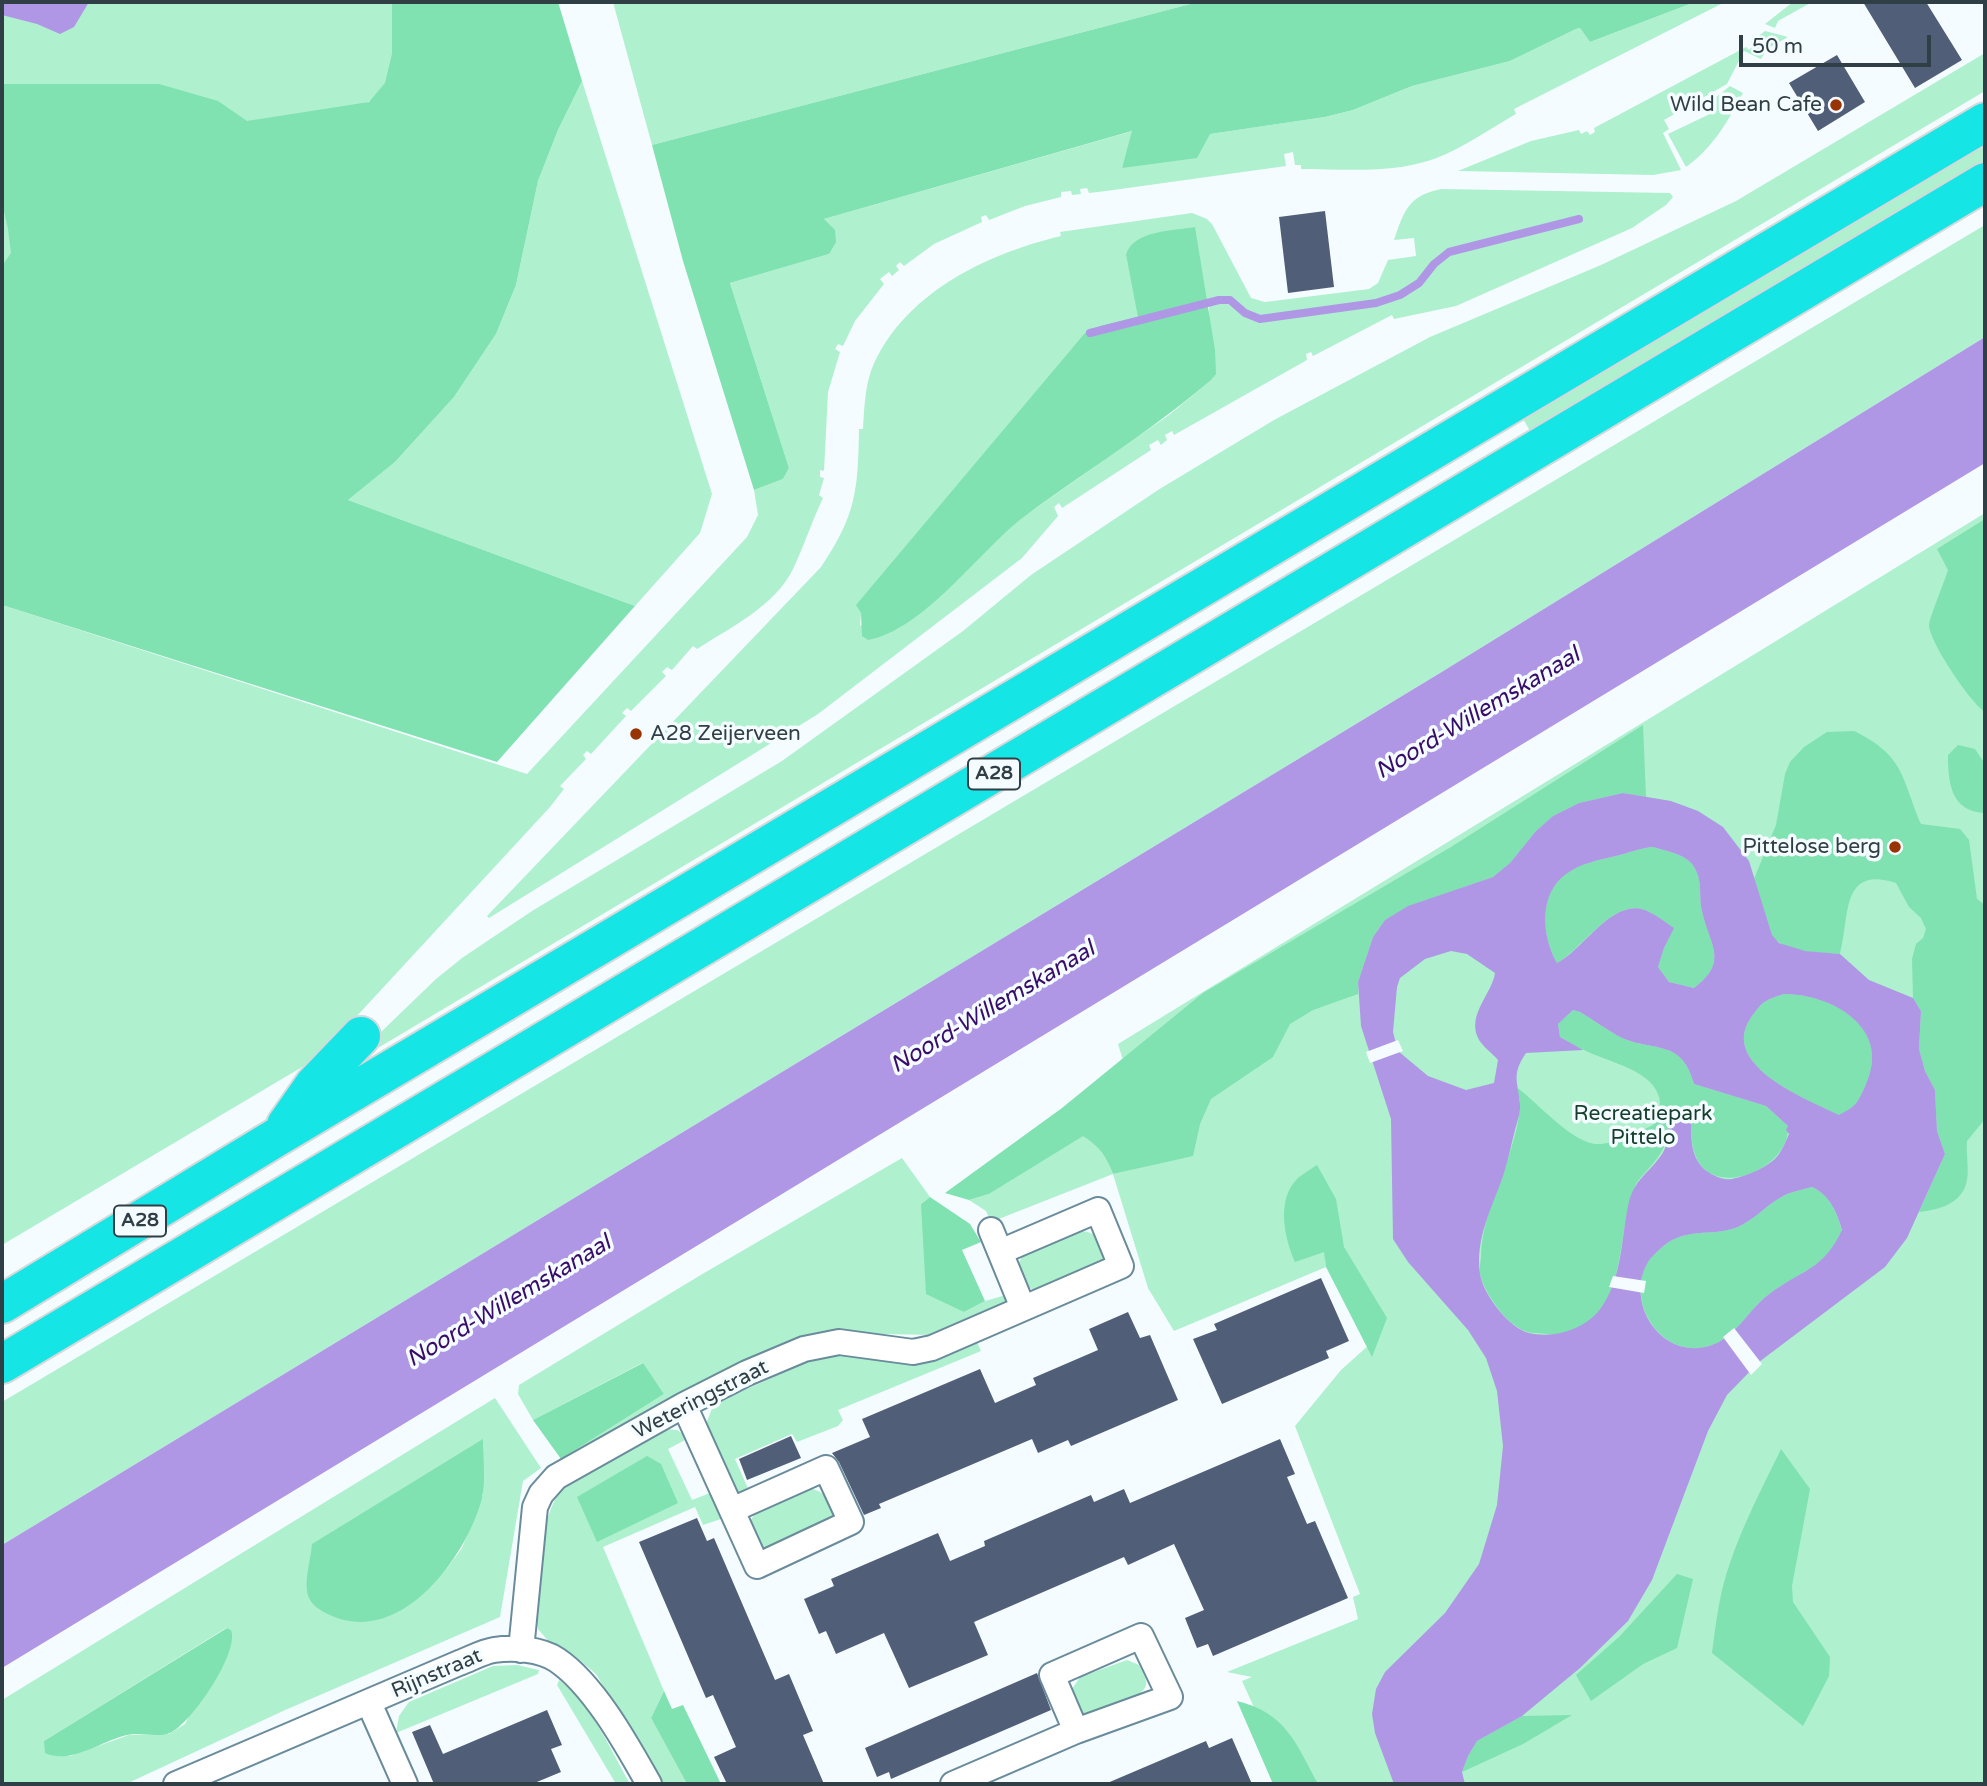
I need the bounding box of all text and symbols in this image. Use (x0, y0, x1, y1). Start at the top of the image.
scale bar (1742, 21, 1934, 65)
text: 50 m (1752, 34, 1803, 59)
place label: Wild Bean Cafe (1670, 92, 1822, 118)
marker: Wild Bean Cafe (1828, 97, 1844, 113)
water label: Noord-Willemskanaal (1371, 642, 1585, 786)
place label: A28 Zeijerveen (650, 721, 801, 747)
marker: A28 Zeijerveen (628, 726, 644, 742)
road number: A28 (968, 758, 1020, 790)
place label: Pittelose berg (1743, 834, 1881, 860)
marker: Pittelose berg (1887, 839, 1903, 855)
water label: Noord-Willemskanaal (886, 936, 1100, 1080)
park label: Recreatiepark Pittelo (1574, 1101, 1712, 1151)
road number: A28 (114, 1205, 166, 1236)
water label: Noord-Willemskanaal (402, 1230, 616, 1374)
street label: Weteringstraat (629, 1355, 773, 1445)
street label: Rijnstraat (388, 1644, 486, 1704)

